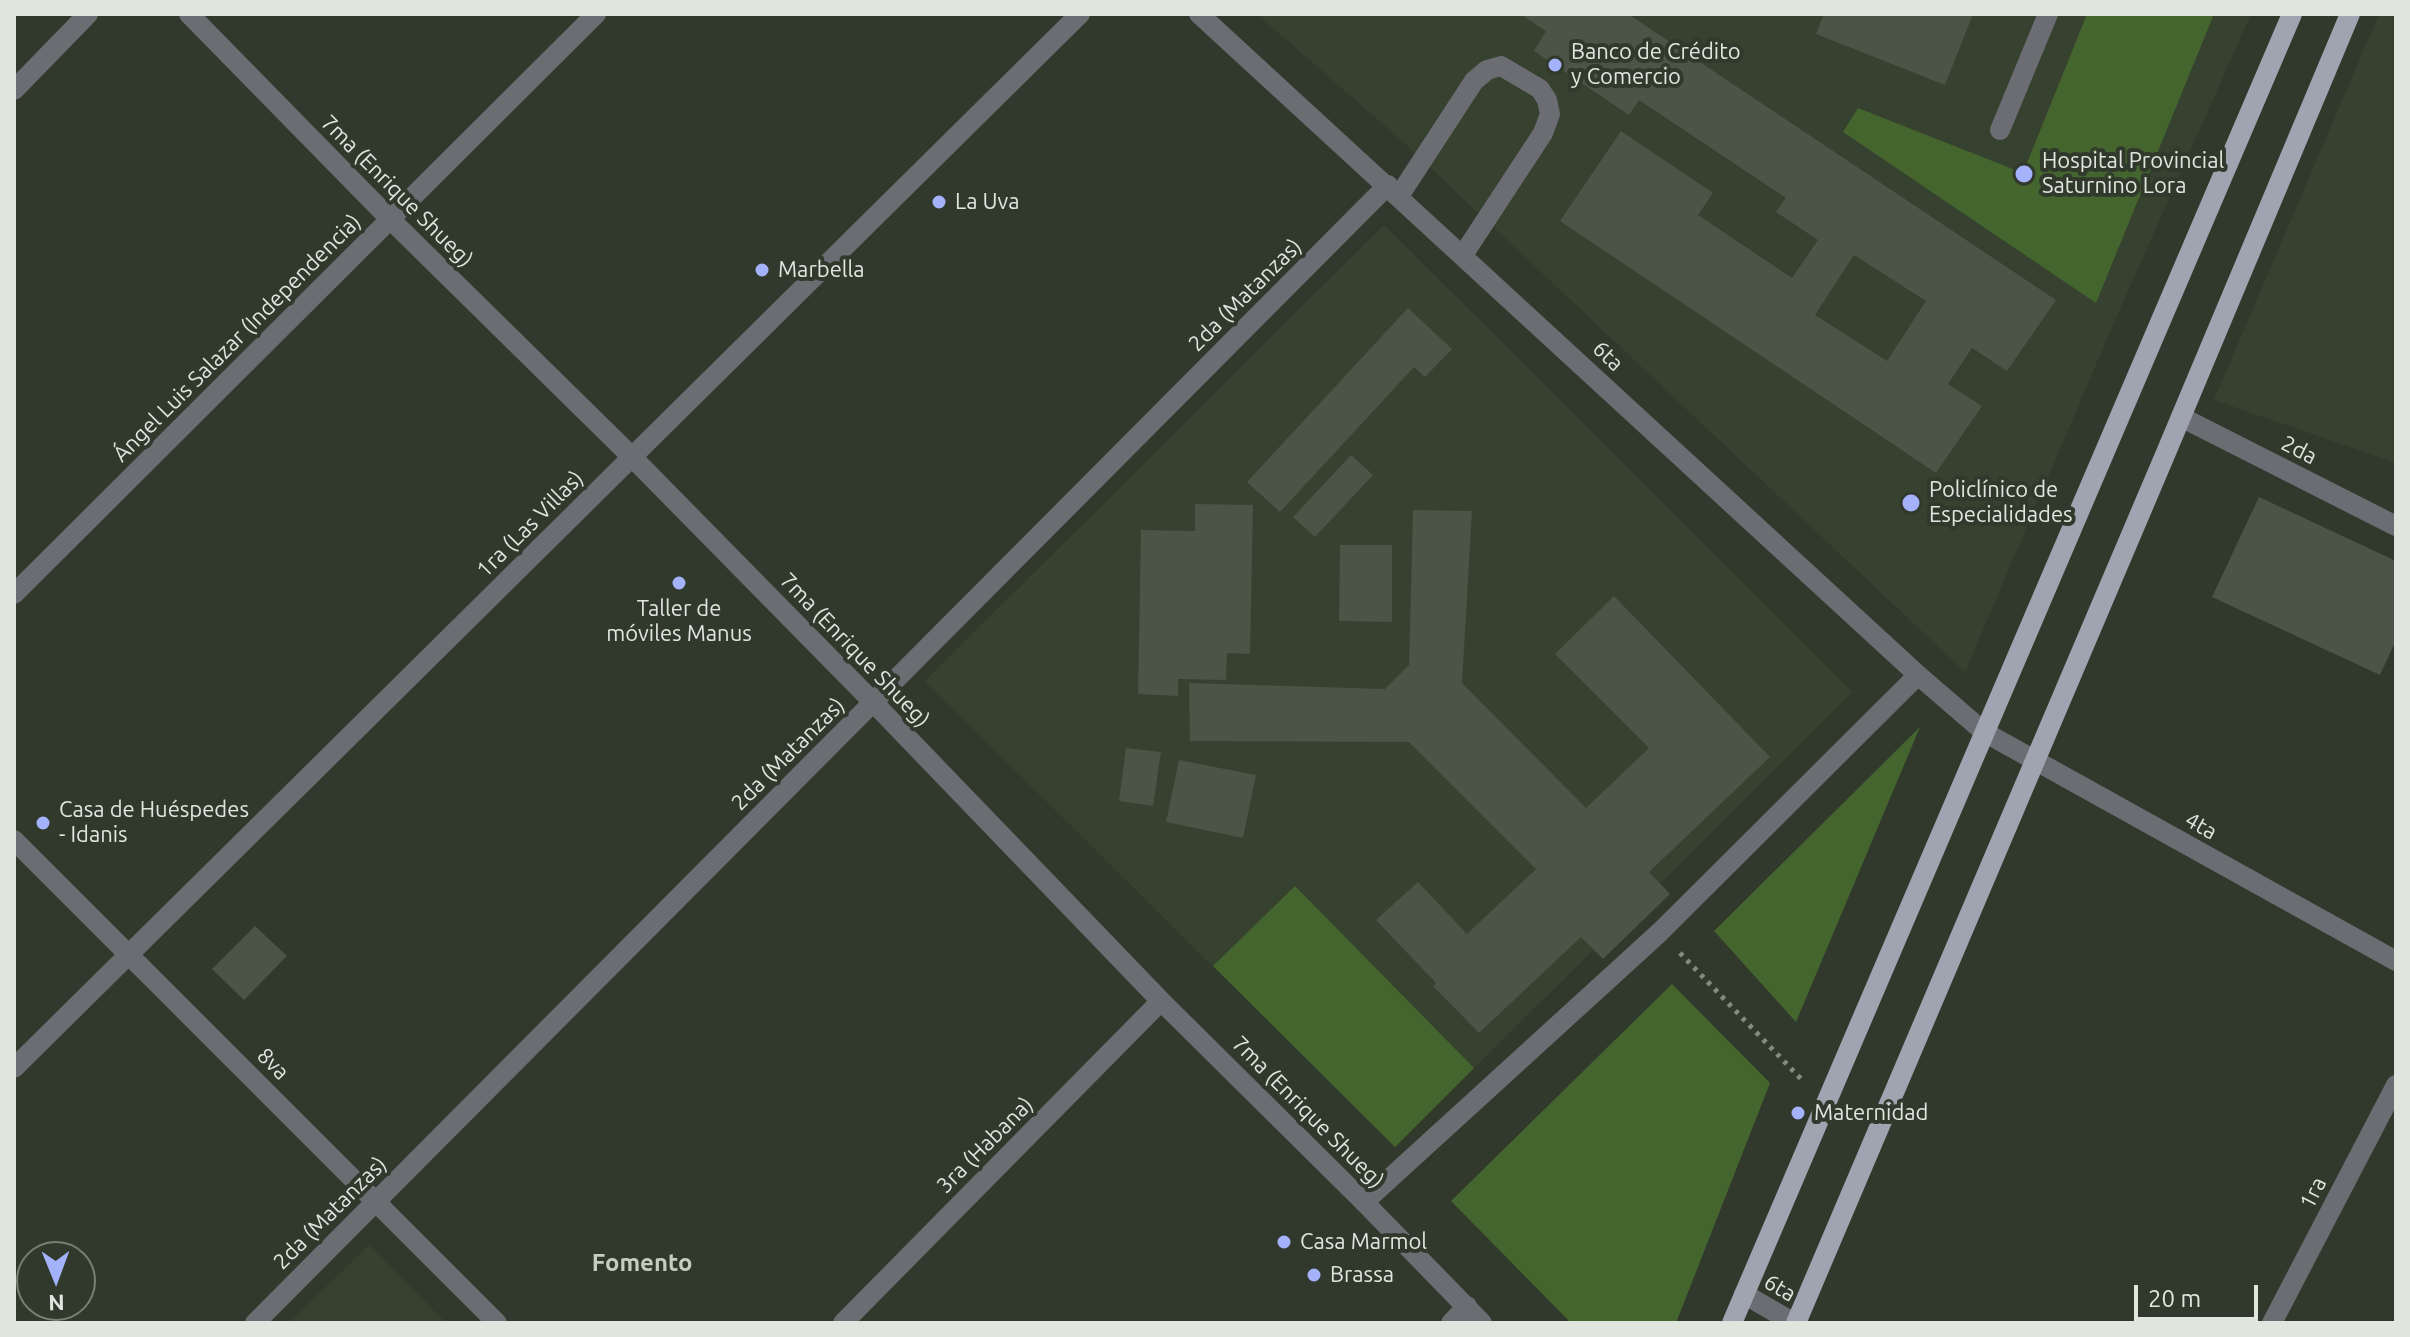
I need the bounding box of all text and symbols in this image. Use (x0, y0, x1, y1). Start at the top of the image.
place label: Banco de Crédito y Comercio (1571, 39, 1741, 90)
marker: Banco de Crédito y Comercio (1546, 56, 1564, 74)
street label: 7ma (Enrique Shueg) (315, 109, 479, 273)
place label: Hospital Provincial Saturnino Lora (2042, 148, 2224, 200)
marker: Hospital Provincial Saturnino Lora (2013, 163, 2035, 185)
place label: La Uva (955, 189, 1020, 215)
marker: La Uva (930, 193, 948, 211)
street label: Ángel Luis Salazar (Independencia) (108, 209, 366, 467)
street label: 2da (Matanzas) (1183, 233, 1307, 357)
place label: Marbella (778, 257, 865, 283)
marker: Marbella (753, 261, 771, 279)
street label: 6ta (1587, 335, 1629, 377)
street label: 2da (2277, 430, 2321, 470)
street label: 1ra (Las Villas) (471, 465, 589, 583)
place label: Policlínico de Especialidades (1929, 477, 2073, 528)
marker: Policlínico de Especialidades (1900, 492, 1922, 514)
street label: 7ma (Enrique Shueg) (775, 567, 935, 733)
marker: Taller de móviles Manus (670, 574, 688, 592)
place label: Taller de móviles Manus (606, 596, 752, 648)
street label: 2da (Matanzas) (726, 692, 850, 816)
place label: Casa de Huéspedes - Idanis (59, 797, 249, 848)
street label: 4ta (2180, 807, 2222, 845)
marker: Casa de Huéspedes - Idanis (34, 814, 52, 832)
street label: 7ma (Enrique Shueg) (1226, 1030, 1390, 1194)
street label: 8va (251, 1042, 295, 1086)
street label: 3ra (Habana) (931, 1091, 1039, 1199)
place label: Maternidad (1814, 1100, 1928, 1126)
marker: Maternidad (1789, 1104, 1807, 1122)
street label: 2da (Matanzas) (268, 1151, 392, 1275)
street label: 1ra (2294, 1173, 2332, 1213)
place label: Casa Marmol (1300, 1229, 1427, 1255)
marker: Casa Marmol (1275, 1233, 1293, 1251)
north arrow (16, 1241, 96, 1321)
district label: Fomento (592, 1249, 692, 1277)
place label: Brassa (1330, 1262, 1394, 1288)
marker: Brassa (1305, 1266, 1323, 1284)
street label: 6ta (1759, 1268, 1801, 1308)
scale bar (2138, 1269, 2262, 1319)
text: 20 m (2148, 1285, 2201, 1312)
text: N (48, 1291, 65, 1316)

